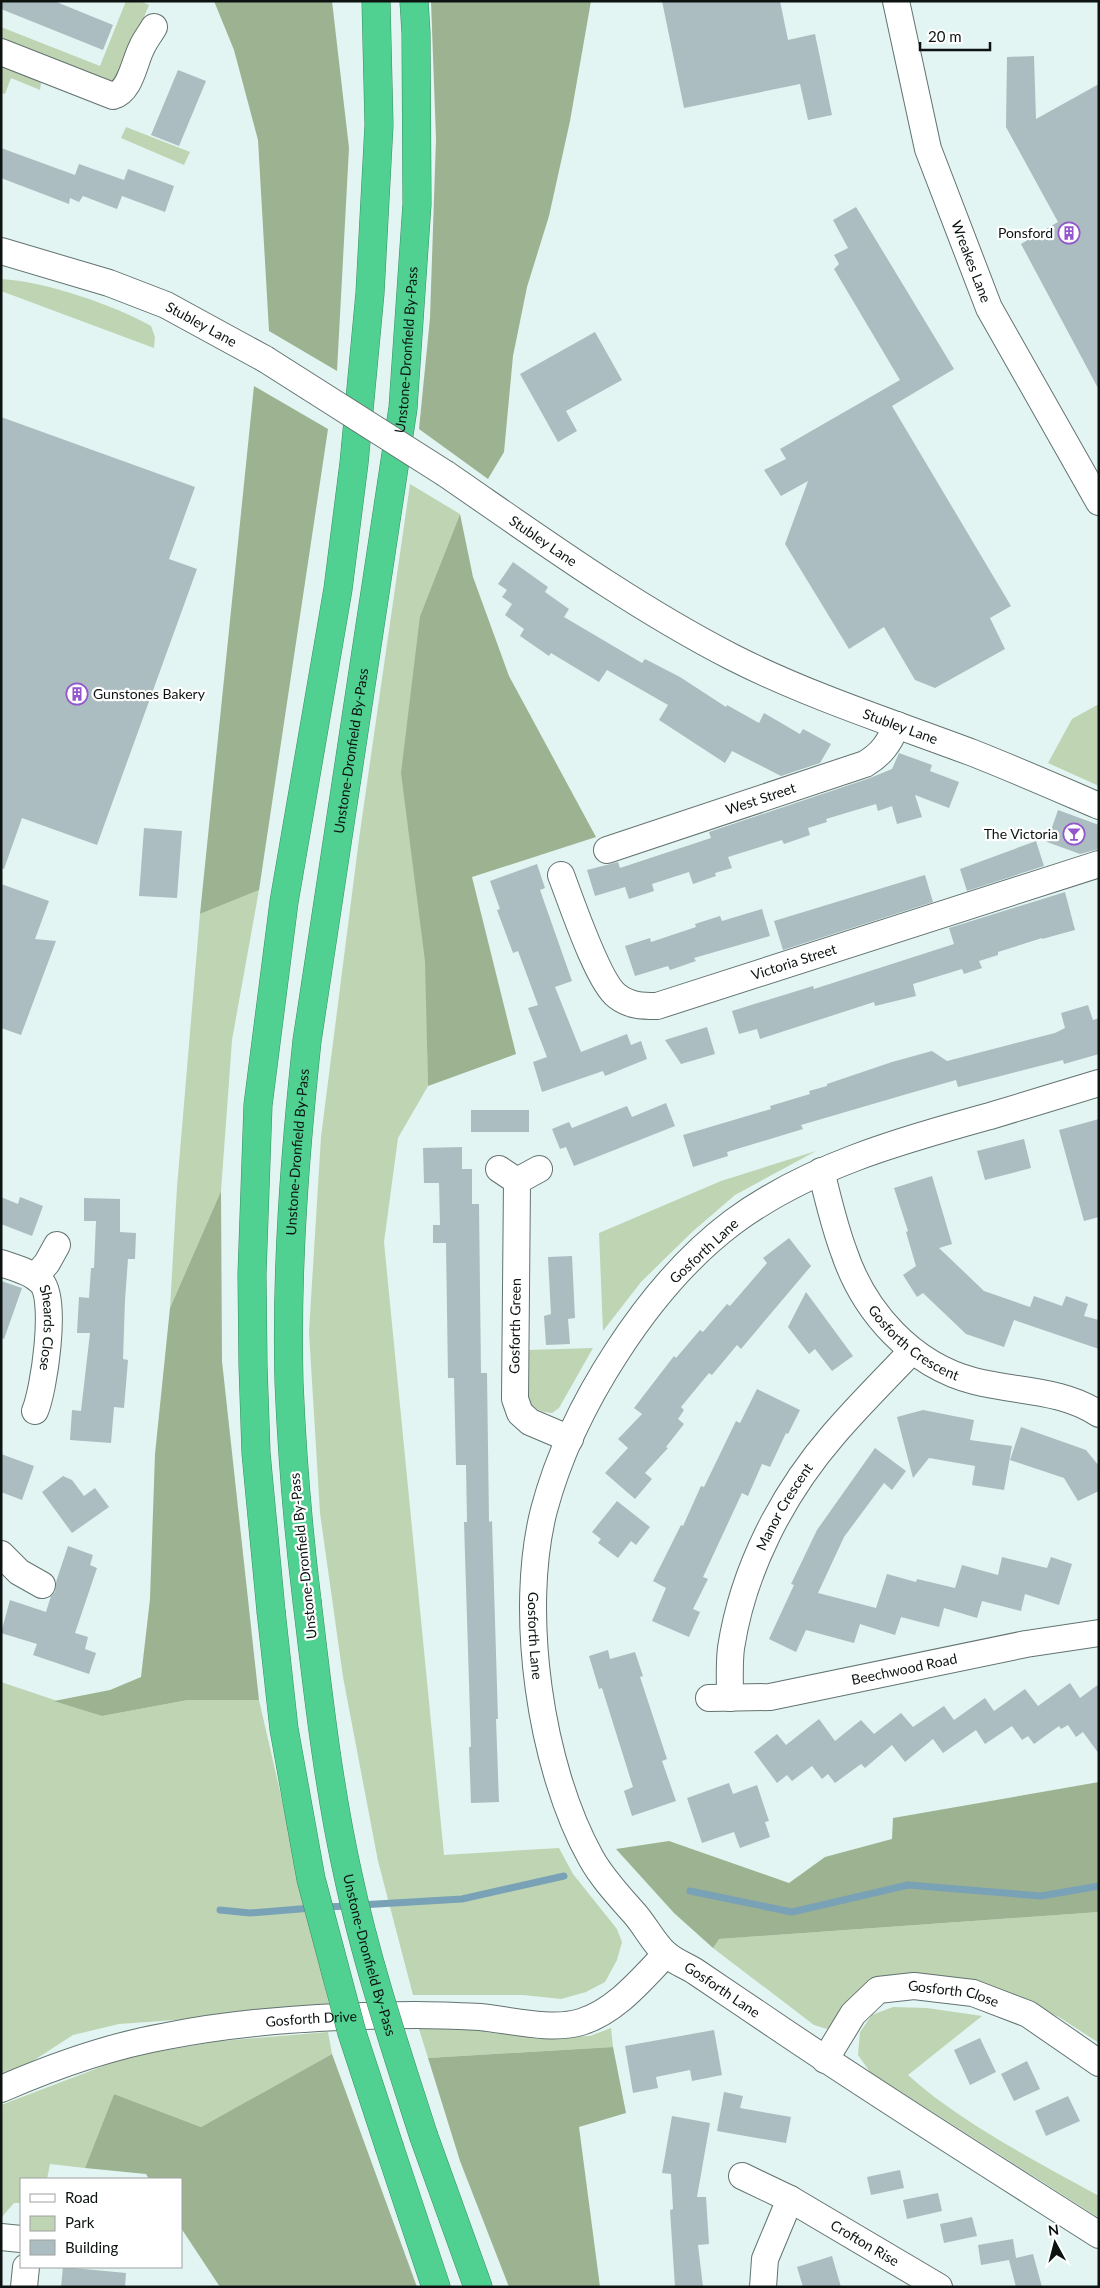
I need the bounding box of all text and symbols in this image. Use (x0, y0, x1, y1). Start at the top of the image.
scale bar (920, 20, 990, 52)
text: 20 m (928, 27, 962, 45)
street label: Wreakes Lane (948, 218, 995, 305)
building icon: Ponsford (1057, 221, 1081, 245)
place label: Ponsford (998, 224, 1053, 241)
street label: Unstone-Dronfield By-Pass (390, 266, 421, 434)
street label: Stubley Lane (163, 298, 240, 350)
street label: Stubley Lane (506, 511, 581, 570)
street label: Unstone-Dronfield By-Pass (330, 667, 371, 835)
building icon: Gunstones Bakery (65, 682, 89, 706)
place label: Gunstones Bakery (93, 685, 206, 702)
street label: Stubley Lane (861, 705, 940, 747)
street label: West Street (723, 779, 798, 818)
bar icon: The Victoria (1062, 822, 1086, 846)
place label: The Victoria (984, 825, 1058, 842)
street label: Victoria Street (749, 940, 838, 983)
street label: Unstone-Dronfield By-Pass (282, 1068, 312, 1236)
street label: Gosforth Lane (666, 1215, 741, 1287)
street label: Gosforth Green (505, 1278, 524, 1374)
street label: Sheards Close (36, 1282, 58, 1372)
street label: Gosforth Crescent (865, 1301, 962, 1384)
street label: Manor Crescent (752, 1460, 816, 1553)
street label: Unstone-Dronfield By-Pass (285, 1472, 320, 1640)
street label: Gosforth Lane (525, 1592, 546, 1680)
street label: Beechwood Road (850, 1650, 958, 1688)
street label: Unstone-Dronfield By-Pass (340, 1872, 400, 2038)
street label: Gosforth Lane (682, 1958, 763, 2021)
street label: Gosforth Close (907, 1977, 1002, 2010)
street label: Gosforth Drive (265, 2007, 357, 2030)
legend (20, 2178, 182, 2268)
text: Road (65, 2188, 98, 2206)
text: Park (65, 2213, 95, 2231)
street label: Crofton Rise (828, 2216, 902, 2269)
north arrow (1030, 2218, 1080, 2268)
text: N (1047, 2221, 1060, 2239)
text: Building (65, 2238, 118, 2256)

